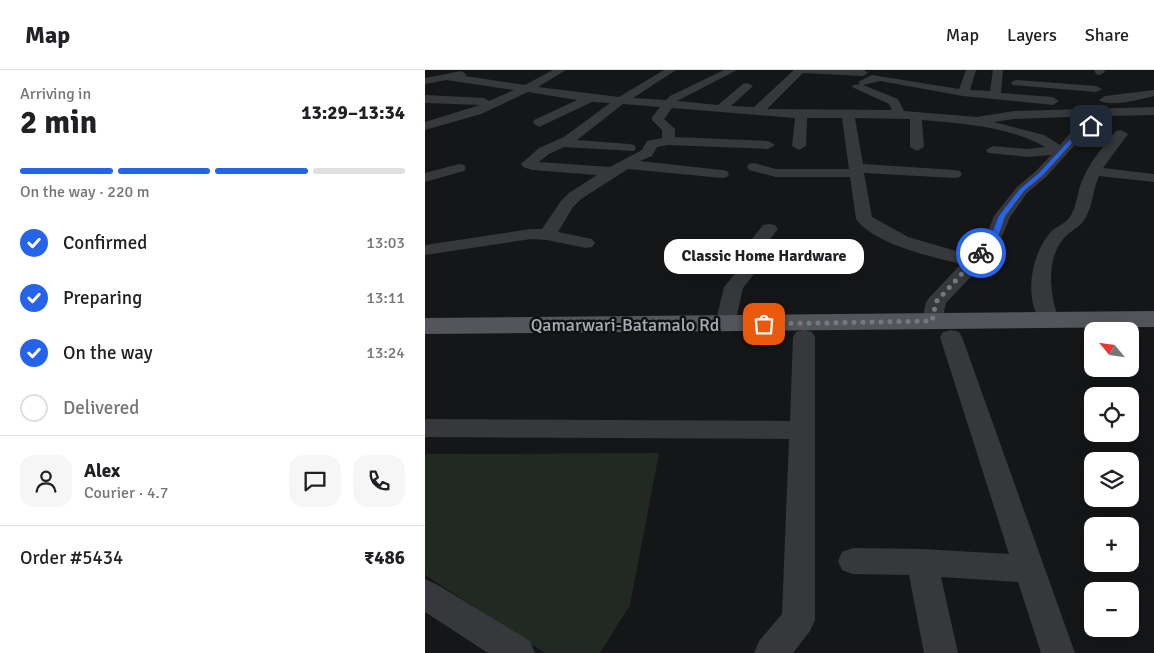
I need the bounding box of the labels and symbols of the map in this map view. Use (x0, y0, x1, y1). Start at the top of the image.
pin (1070, 105, 1112, 147)
courier (956, 228, 1006, 278)
callout: Classic Home Hardware (664, 239, 864, 274)
pin (743, 303, 785, 345)
street label: Qamarwari-Batamalo Rd (531, 314, 719, 336)
north arrow (1084, 322, 1139, 378)

